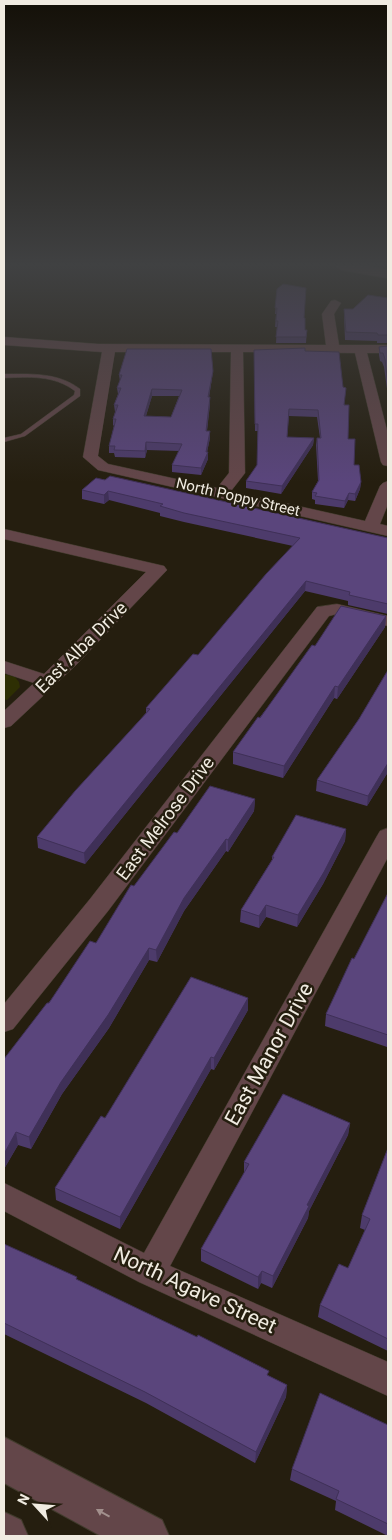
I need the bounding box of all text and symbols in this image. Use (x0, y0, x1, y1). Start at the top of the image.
street label: North Poppy Street (174, 474, 302, 520)
street label: East Alba Drive (31, 597, 131, 697)
street label: East Melrose Drive (112, 752, 218, 884)
street label: East Manor Drive (220, 979, 318, 1129)
street label: North Agave Street (110, 1242, 280, 1338)
north arrow (10, 1480, 60, 1530)
text: N (14, 1491, 33, 1507)
one-way arrow (96, 1509, 110, 1517)

